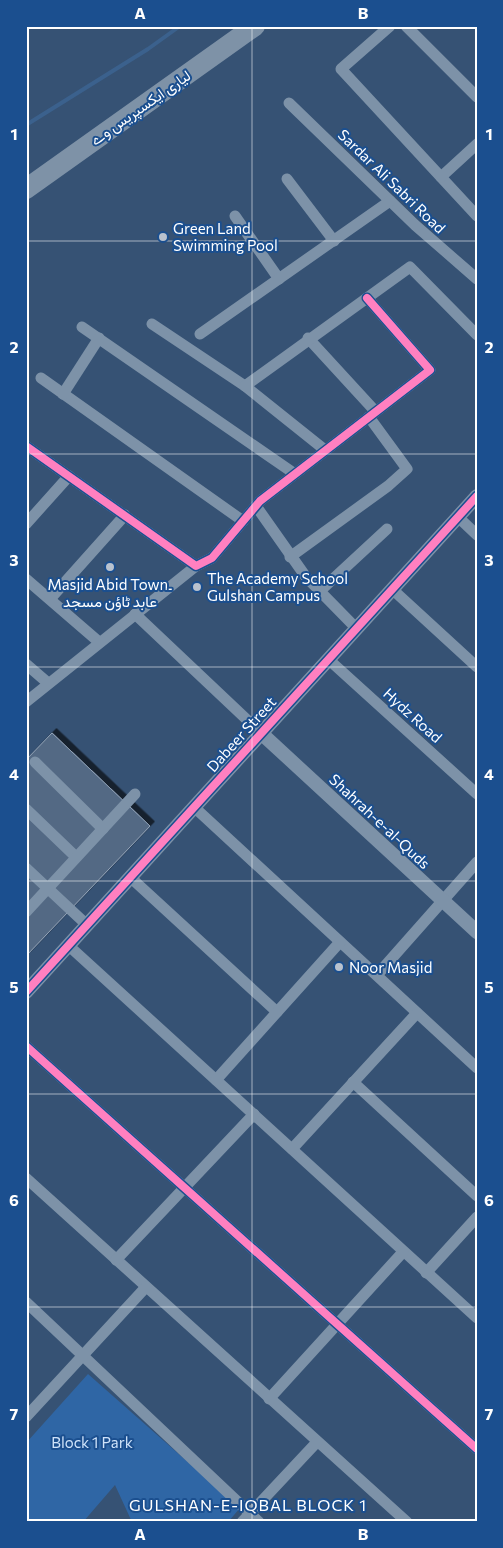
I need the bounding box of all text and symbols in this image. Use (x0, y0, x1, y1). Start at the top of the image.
text: A (134, 3, 146, 22)
text: B (358, 3, 369, 22)
street label: لیاری ایکسپریس وے (86, 66, 195, 150)
text: 1 (10, 124, 18, 143)
text: 1 (485, 124, 493, 143)
street label: Sardar Ali Sabri Road (335, 125, 449, 237)
place label: Green Land Swimming Pool (173, 219, 278, 254)
marker: Green Land Swimming Pool (157, 231, 169, 243)
text: 2 (9, 337, 19, 356)
text: 2 (484, 337, 494, 356)
text: 3 (9, 550, 19, 569)
text: 3 (484, 550, 494, 569)
marker: Masjid Abid Town۔ عابد ٹاؤن مسجد (104, 561, 116, 573)
place label: The Academy School Gulshan Campus (207, 569, 348, 604)
place label: Masjid Abid Town۔ عابد ٹاؤن مسجد (48, 575, 172, 611)
marker: The Academy School Gulshan Campus (191, 581, 203, 593)
street label: Hydz Road (380, 684, 446, 746)
street label: Dabeer Street (203, 693, 279, 775)
text: 4 (9, 764, 19, 783)
text: 4 (484, 764, 494, 783)
street label: Shahrah-e-al-Quds (326, 770, 434, 872)
place label: Noor Masjid (349, 958, 432, 976)
marker: Noor Masjid (333, 961, 345, 973)
text: 5 (9, 977, 19, 996)
text: 5 (484, 977, 494, 996)
text: 6 (9, 1190, 19, 1209)
text: 6 (484, 1190, 494, 1209)
text: 7 (10, 1404, 19, 1423)
text: 7 (485, 1404, 494, 1423)
park label: Block 1 Park (51, 1433, 133, 1451)
district label: GULSHAN-E-IQBAL BLOCK 1 (129, 1495, 367, 1514)
text: A (134, 1524, 146, 1543)
text: B (358, 1524, 369, 1543)

